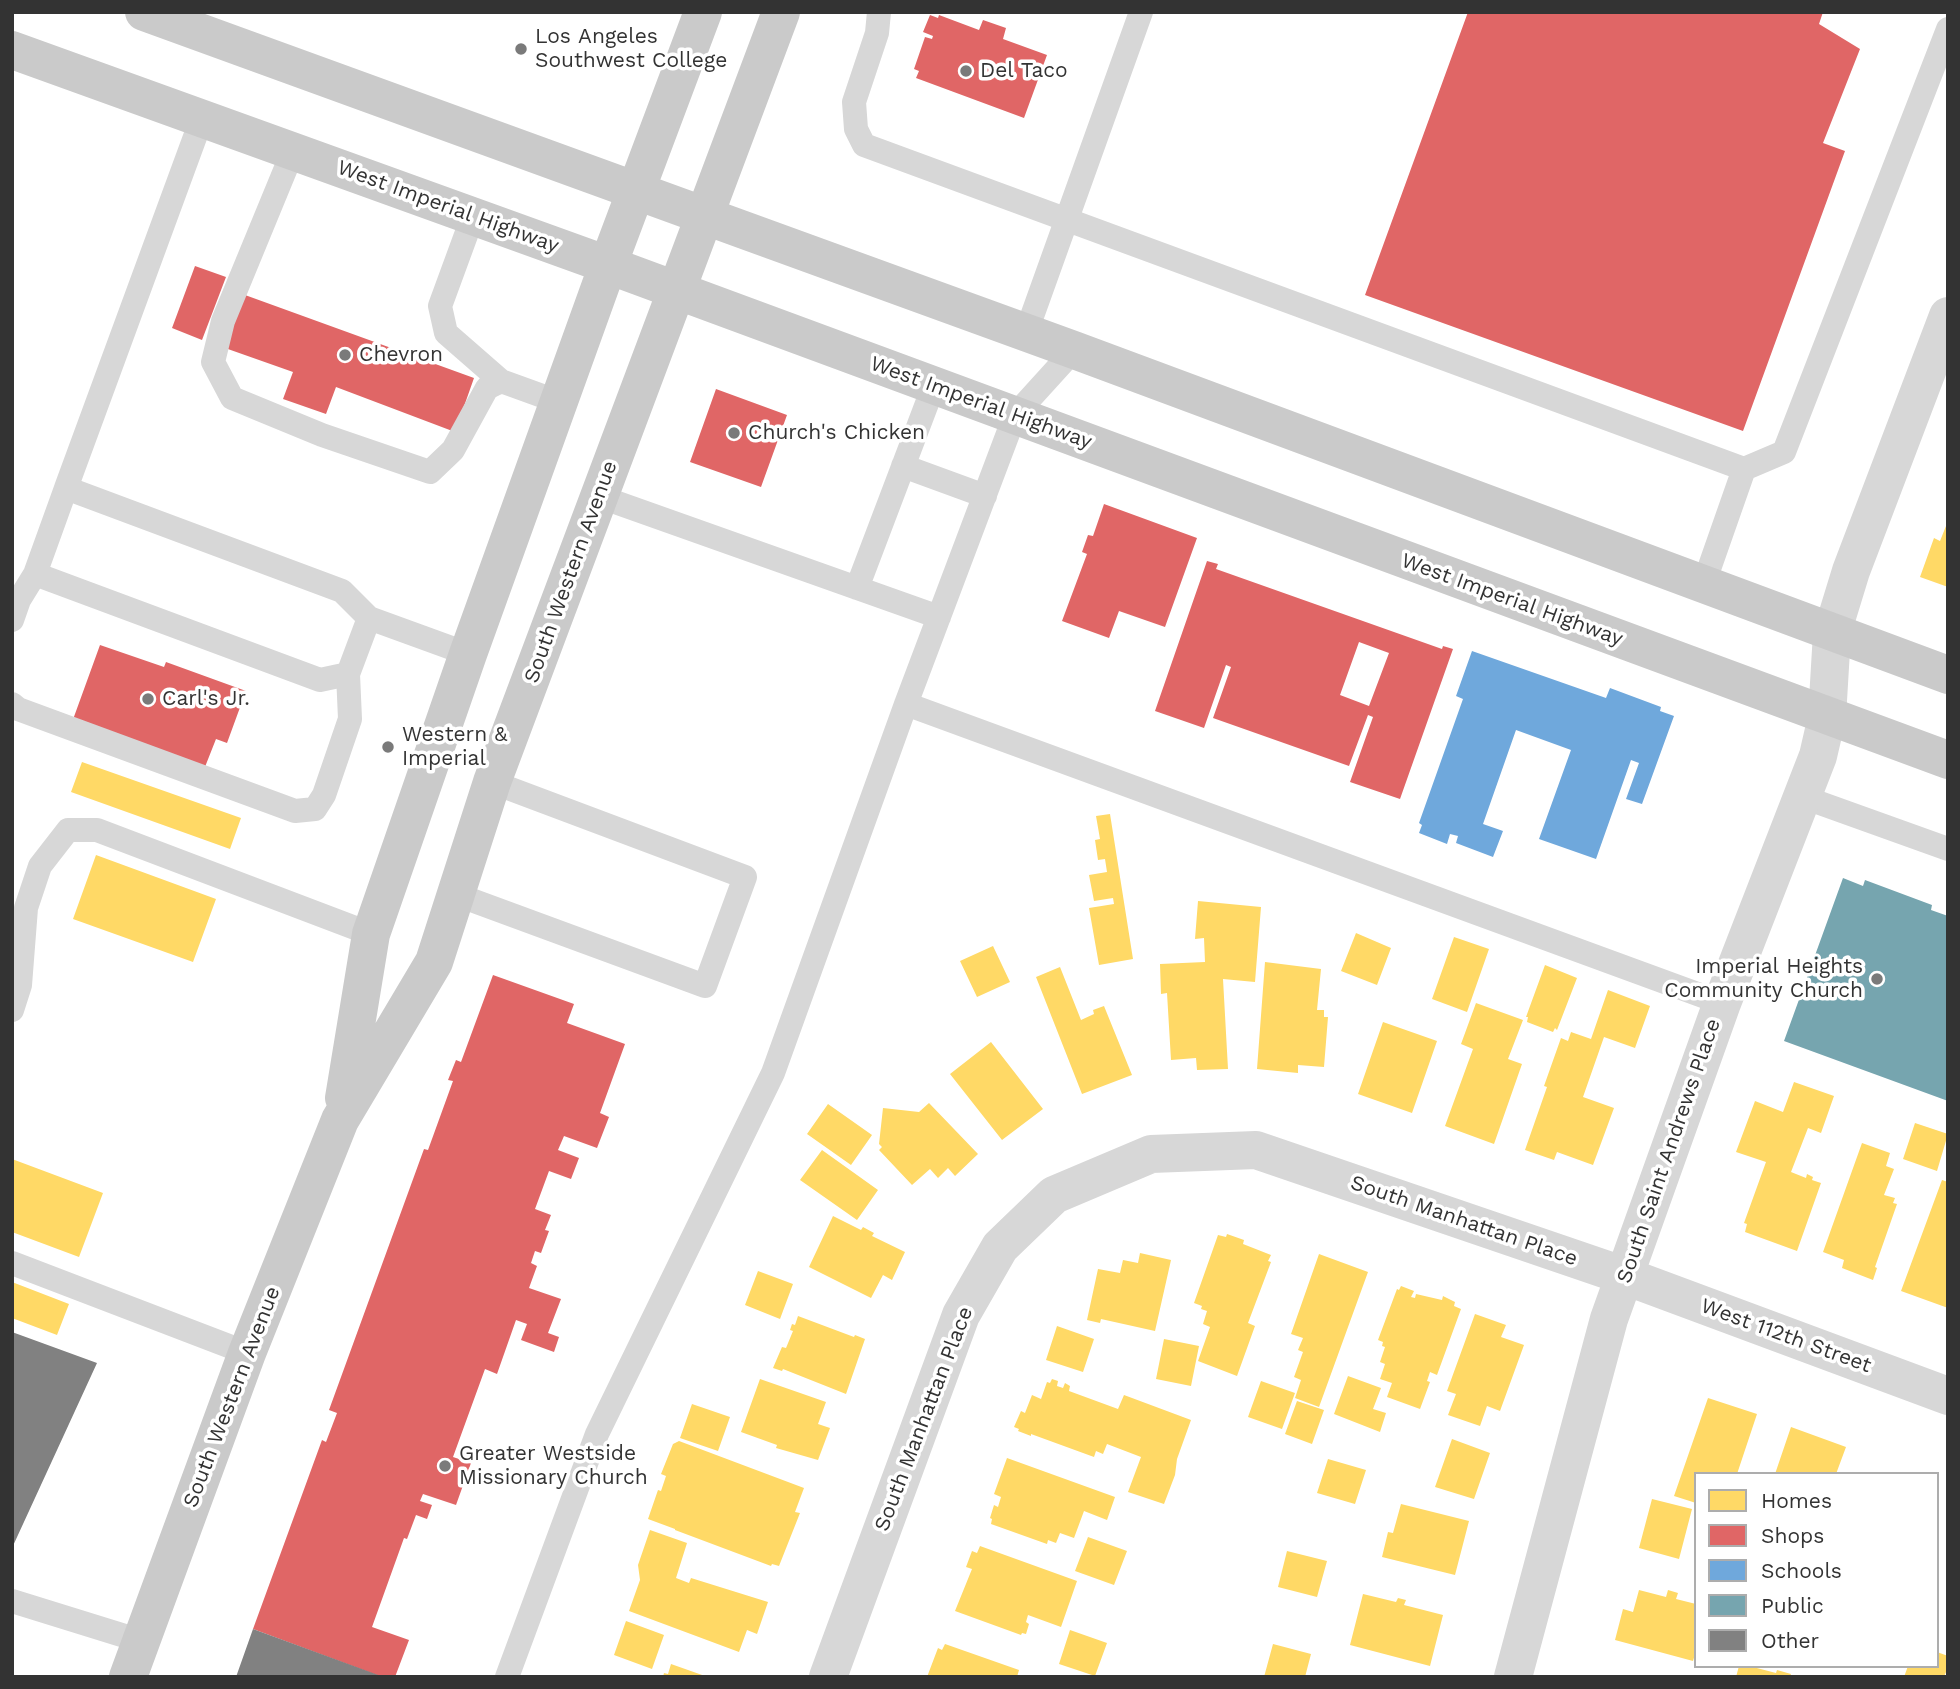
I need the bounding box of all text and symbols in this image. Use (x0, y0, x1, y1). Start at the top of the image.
place label: Los Angeles Southwest College (535, 24, 727, 74)
marker: Los Angeles Southwest College (513, 41, 529, 57)
place label: Del Taco (980, 58, 1068, 84)
marker: Del Taco (958, 63, 974, 79)
street label: West Imperial Highway (334, 155, 562, 259)
place label: Chevron (359, 342, 443, 368)
marker: Chevron (337, 347, 353, 363)
street label: West Imperial Highway (867, 351, 1095, 455)
place label: Church's Chicken (748, 420, 925, 446)
marker: Church's Chicken (726, 425, 742, 441)
street label: South Western Avenue (519, 457, 623, 687)
street label: West Imperial Highway (1398, 548, 1626, 652)
place label: Carl's Jr. (162, 686, 250, 712)
marker: Carl's Jr. (140, 691, 156, 707)
place label: Western & Imperial (402, 722, 507, 772)
marker: Western & Imperial (380, 739, 396, 755)
place label: Imperial Heights Community Church (1664, 954, 1863, 1004)
marker: Imperial Heights Community Church (1869, 971, 1885, 987)
street label: South Saint Andrews Place (1612, 1015, 1726, 1287)
street label: South Manhattan Place (1347, 1170, 1581, 1272)
street label: South Western Avenue (178, 1283, 286, 1511)
street label: West 112th Street (1697, 1293, 1875, 1379)
street label: South Manhattan Place (870, 1303, 978, 1535)
place label: Greater Westside Missionary Church (459, 1441, 648, 1491)
marker: Greater Westside Missionary Church (437, 1458, 453, 1474)
legend (1694, 1472, 1939, 1668)
text: Homes (1761, 1488, 1832, 1513)
text: Shops (1761, 1523, 1824, 1548)
text: Schools (1761, 1558, 1842, 1583)
text: Public (1761, 1593, 1824, 1618)
text: Other (1761, 1628, 1819, 1653)

